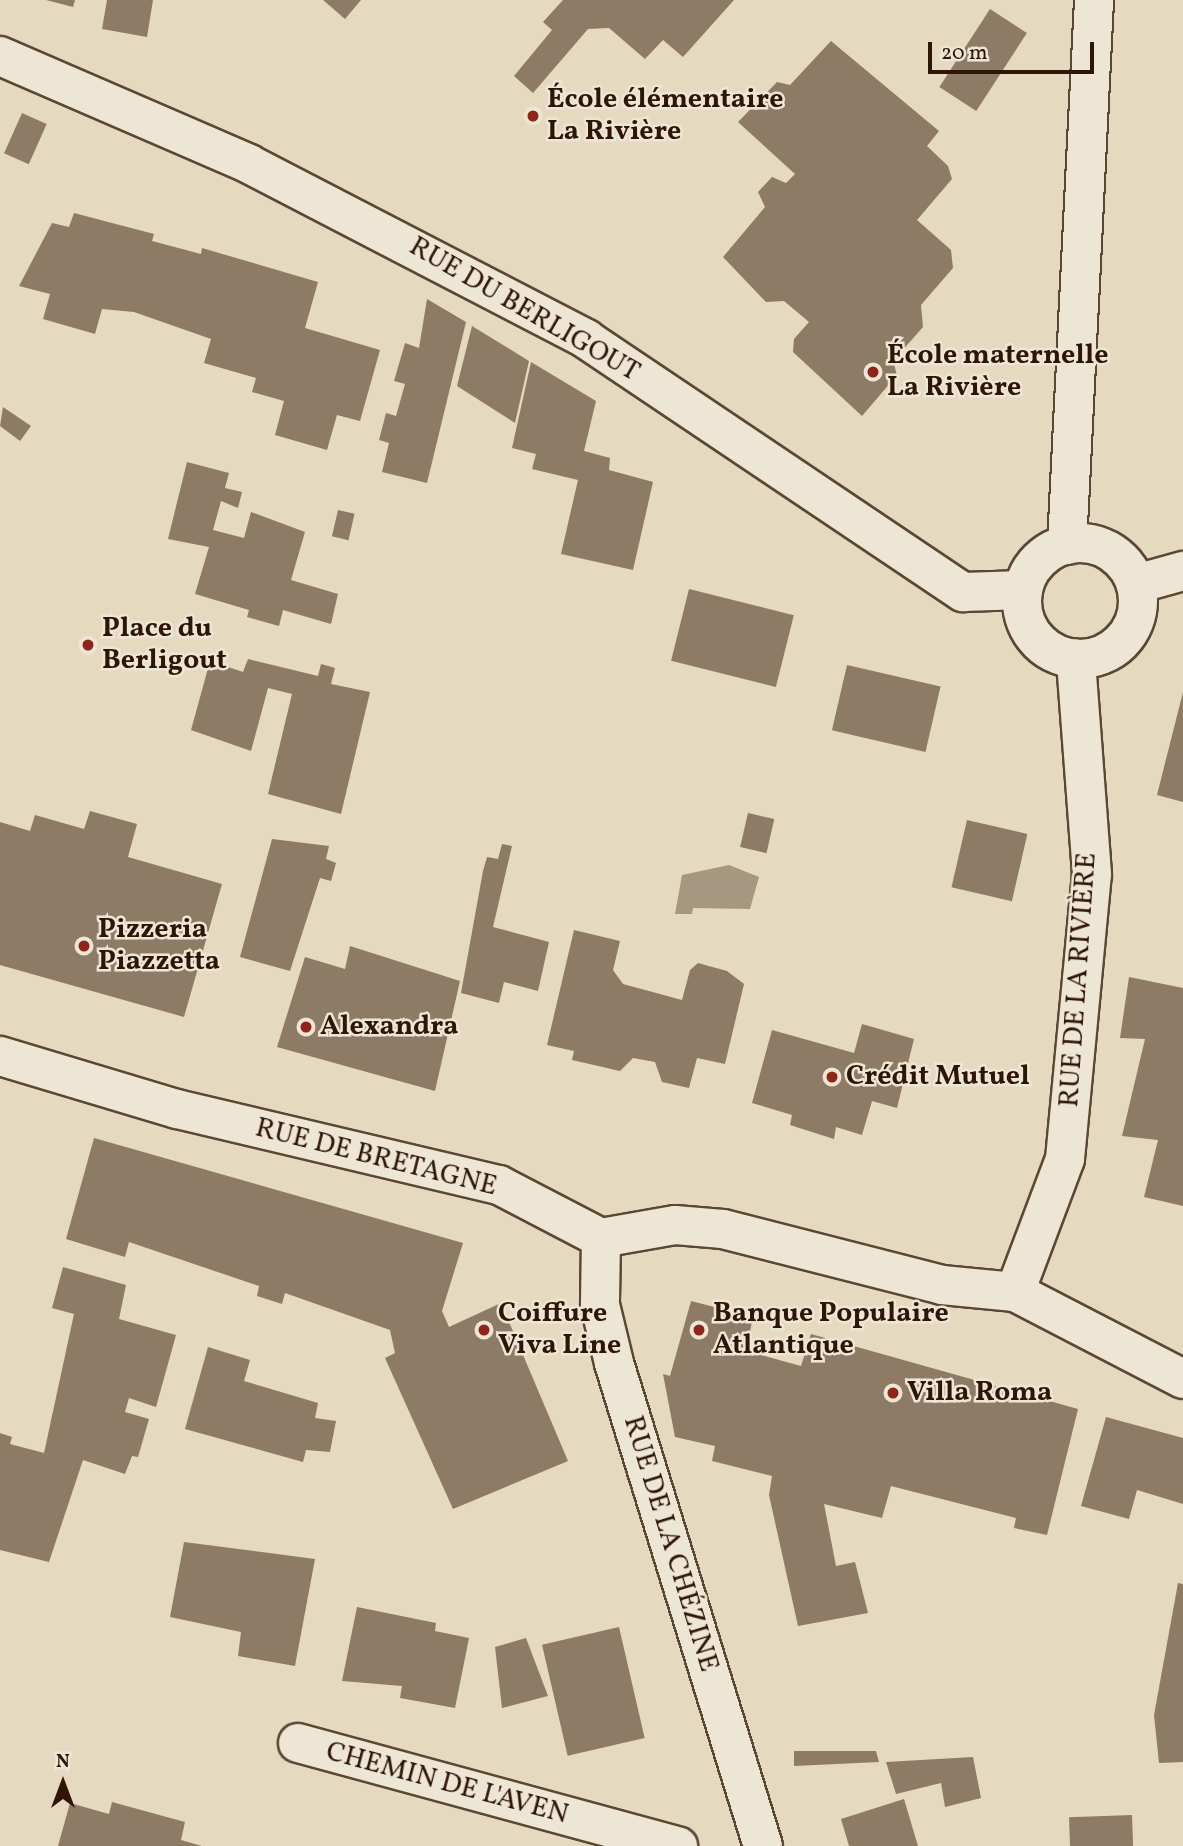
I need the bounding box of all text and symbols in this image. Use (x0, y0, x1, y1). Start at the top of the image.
scale bar (931, 28, 1097, 72)
text: 20 m (941, 39, 987, 68)
place label: École élémentaire La Rivière (547, 83, 783, 149)
marker: École élémentaire La Rivière (525, 108, 541, 124)
street label: RUE DU BERLIGOUT (403, 230, 645, 390)
place label: École maternelle La Rivière (887, 339, 1109, 405)
marker: École maternelle La Rivière (865, 364, 881, 380)
place label: Place du Berligout (102, 612, 227, 678)
marker: Place du Berligout (80, 637, 96, 653)
street label: RUE DE LA RIVIÈRE (1053, 851, 1105, 1109)
place label: Pizzeria Piazzetta (98, 913, 220, 979)
marker: Pizzeria Piazzetta (76, 938, 92, 954)
place label: Alexandra (320, 1010, 459, 1044)
marker: Alexandra (298, 1019, 314, 1035)
place label: Crédit Mutuel (846, 1060, 1030, 1094)
marker: Crédit Mutuel (824, 1069, 840, 1085)
street label: RUE DE BRETAGNE (252, 1112, 500, 1204)
place label: Coiffure Viva Line (498, 1297, 621, 1363)
place label: Banque Populaire Atlantique (713, 1297, 949, 1363)
marker: Coiffure Viva Line (476, 1322, 492, 1338)
marker: Banque Populaire Atlantique (691, 1322, 707, 1338)
place label: Villa Roma (907, 1376, 1052, 1410)
marker: Villa Roma (885, 1385, 901, 1401)
street label: RUE DE LA CHÉZINE (615, 1412, 725, 1676)
street label: CHEMIN DE L'AVEN (322, 1736, 572, 1832)
north arrow (28, 1748, 98, 1818)
text: N (56, 1749, 70, 1775)

